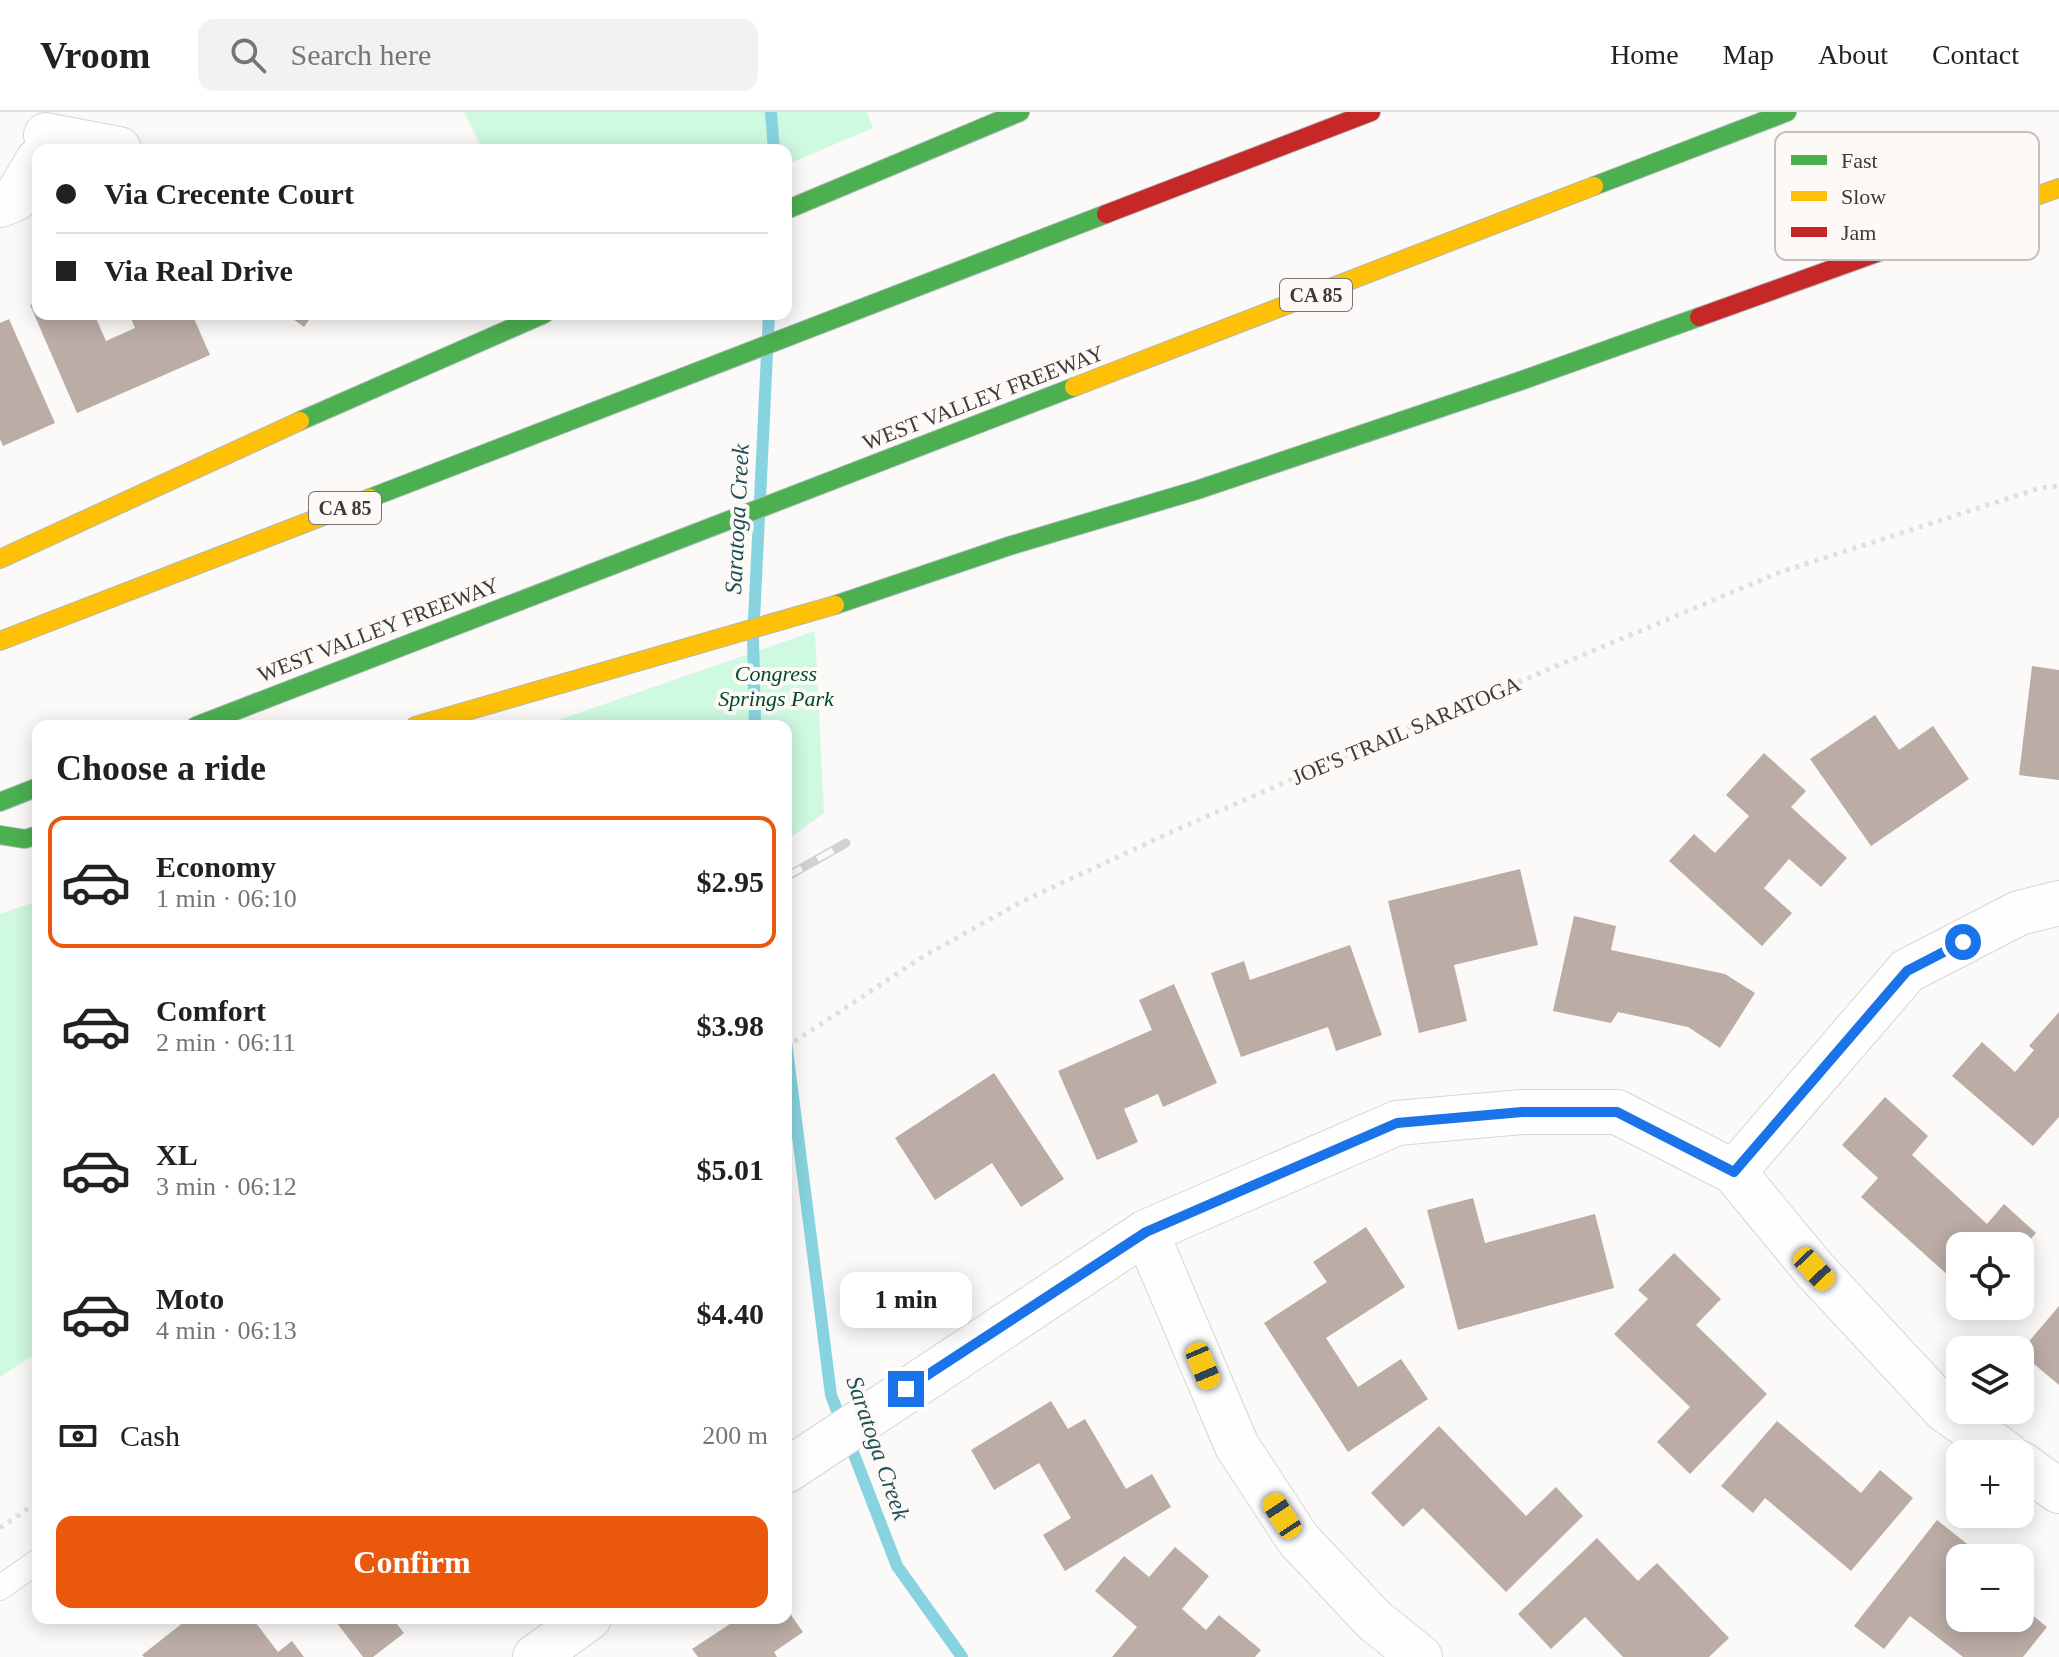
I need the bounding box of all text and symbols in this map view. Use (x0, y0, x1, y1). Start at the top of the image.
search box (198, 19, 758, 91)
icon: search (226, 33, 270, 77)
text: Vroom (40, 34, 150, 76)
text: Search here (290, 38, 431, 71)
text: Home (1610, 39, 1679, 70)
text: Map (1723, 39, 1774, 70)
text: About (1818, 39, 1888, 70)
text: Contact (1932, 39, 2019, 70)
legend (1775, 132, 2039, 260)
text: Fast (1841, 148, 1878, 173)
text: Via Crecente Court (104, 177, 354, 210)
text: Slow (1841, 184, 1886, 209)
text: Jam (1841, 220, 1876, 245)
text: Via Real Drive (104, 254, 293, 287)
road number: CA 85 (1280, 279, 1352, 311)
street label: WEST VALLEY FREEWAY (859, 340, 1107, 455)
water label: Saratoga Creek (720, 443, 754, 595)
road number: CA 85 (309, 492, 381, 524)
street label: WEST VALLEY FREEWAY (254, 572, 502, 687)
park label: Congress Springs Park (718, 661, 835, 711)
street label: JOE'S TRAIL SARATOGA (1288, 671, 1524, 790)
text: Choose a ride (56, 748, 266, 788)
icon: car (60, 846, 132, 918)
text: Economy (156, 850, 276, 883)
text: $2.95 (697, 865, 764, 898)
text: 1 min · 06:10 (156, 884, 297, 913)
route start (1945, 924, 1981, 960)
icon: car (60, 990, 132, 1062)
text: Comfort (156, 994, 266, 1027)
text: $3.98 (697, 1009, 764, 1042)
text: 2 min · 06:11 (156, 1028, 296, 1057)
icon: car (60, 1134, 132, 1206)
text: XL (156, 1138, 198, 1171)
text: $5.01 (697, 1153, 764, 1186)
text: 3 min · 06:12 (156, 1172, 297, 1201)
map controls (1946, 1232, 2034, 1632)
button: locate (1946, 1232, 2034, 1320)
car (1789, 1243, 1839, 1295)
callout: 1 min (840, 1273, 972, 1329)
icon: car (60, 1278, 132, 1350)
text: Moto (156, 1282, 224, 1315)
text: 1 min (875, 1285, 937, 1314)
text: $4.40 (697, 1297, 764, 1330)
text: 4 min · 06:13 (156, 1316, 297, 1345)
button: layers (1946, 1336, 2034, 1424)
car (1183, 1339, 1223, 1393)
route end (888, 1371, 924, 1407)
water label: Saratoga Creek (841, 1373, 915, 1524)
icon: cash (56, 1414, 100, 1458)
text: Cash (120, 1419, 180, 1452)
text: 200 m (702, 1421, 768, 1450)
button: + (1946, 1440, 2034, 1528)
car (1259, 1489, 1305, 1543)
button: Confirm (56, 1516, 768, 1608)
button: − (1946, 1544, 2034, 1632)

